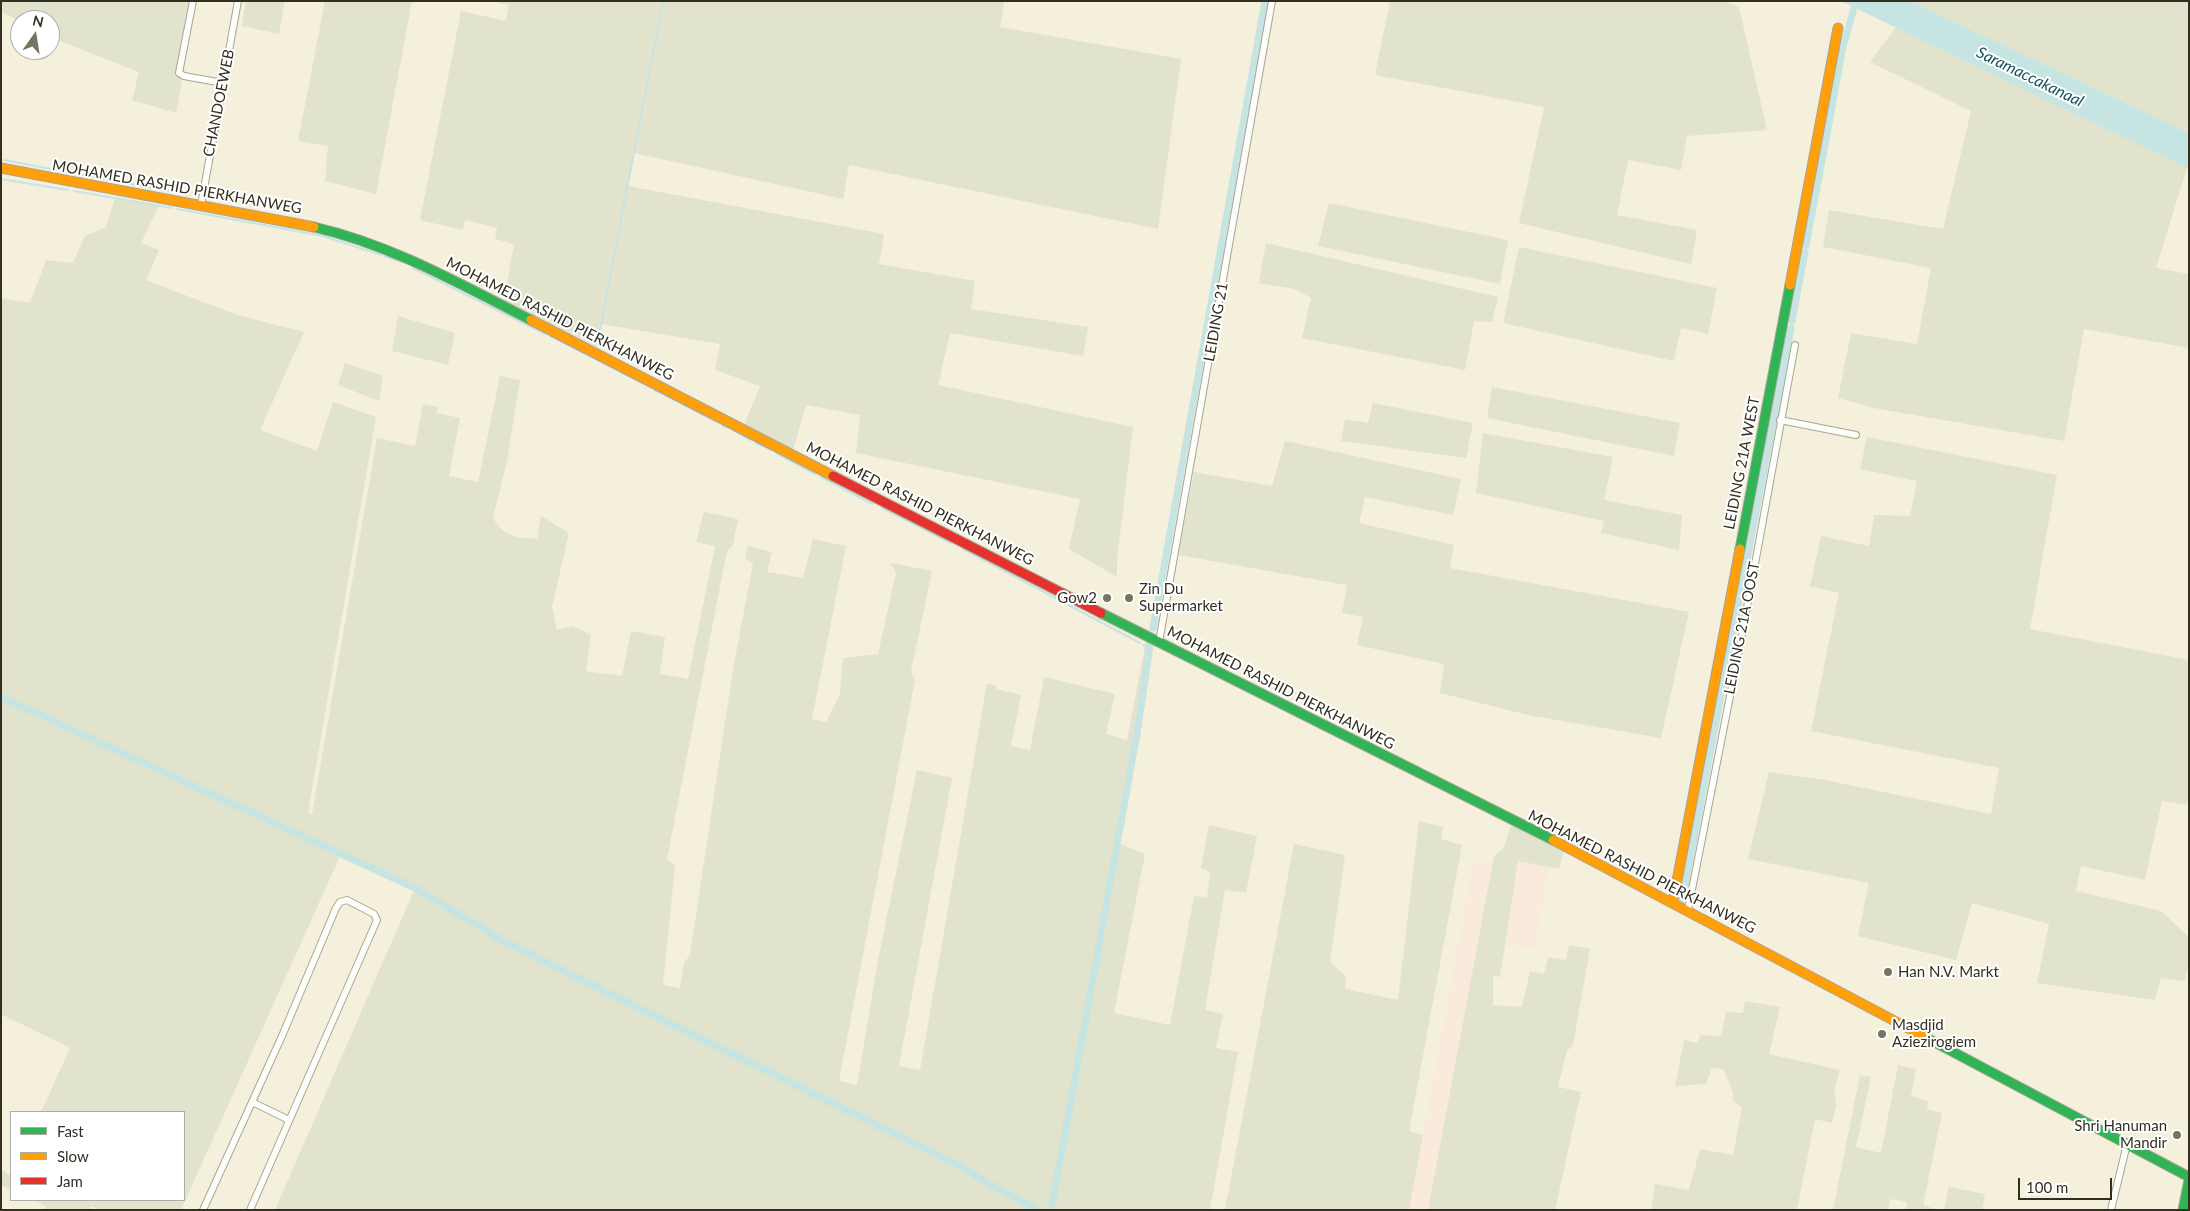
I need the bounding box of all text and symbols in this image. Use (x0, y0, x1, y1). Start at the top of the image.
north arrow (10, 10, 60, 60)
text: N (31, 11, 45, 30)
water label: Saramaccakanaal (1973, 43, 2087, 111)
street label: CHANDOEWEB (200, 48, 238, 158)
street label: MOHAMED RASHID PIERKHANWEG (51, 156, 303, 218)
street label: MOHAMED RASHID PIERKHANWEG (443, 254, 677, 384)
street label: LEIDING 21 (1200, 281, 1232, 363)
street label: LEIDING 21A WEST (1720, 395, 1764, 531)
street label: MOHAMED RASHID PIERKHANWEG (803, 439, 1037, 569)
street label: LEIDING 21A OOST (1720, 560, 1764, 696)
place label: Zin Du Supermarket (1139, 580, 1223, 615)
place label: Gow2 (1057, 589, 1097, 607)
marker: Gow2 (1101, 592, 1113, 604)
marker: Zin Du Supermarket (1123, 592, 1135, 604)
street label: MOHAMED RASHID PIERKHANWEG (1164, 623, 1398, 753)
street label: MOHAMED RASHID PIERKHANWEG (1525, 807, 1759, 937)
place label: Han N.V. Markt (1898, 963, 1999, 981)
marker: Han N.V. Markt (1882, 966, 1894, 978)
place label: Masdjid Aziezirogiem (1892, 1016, 1976, 1051)
marker: Masdjid Aziezirogiem (1876, 1028, 1888, 1040)
legend (10, 1111, 185, 1201)
place label: Shri Hanuman Mandir (2074, 1117, 2167, 1152)
text: Fast (57, 1122, 84, 1140)
marker: Shri Hanuman Mandir (2171, 1129, 2183, 1141)
text: Slow (57, 1147, 89, 1165)
scale bar (2020, 1168, 2114, 1200)
text: Jam (57, 1172, 83, 1190)
text: 100 m (2026, 1178, 2068, 1196)

